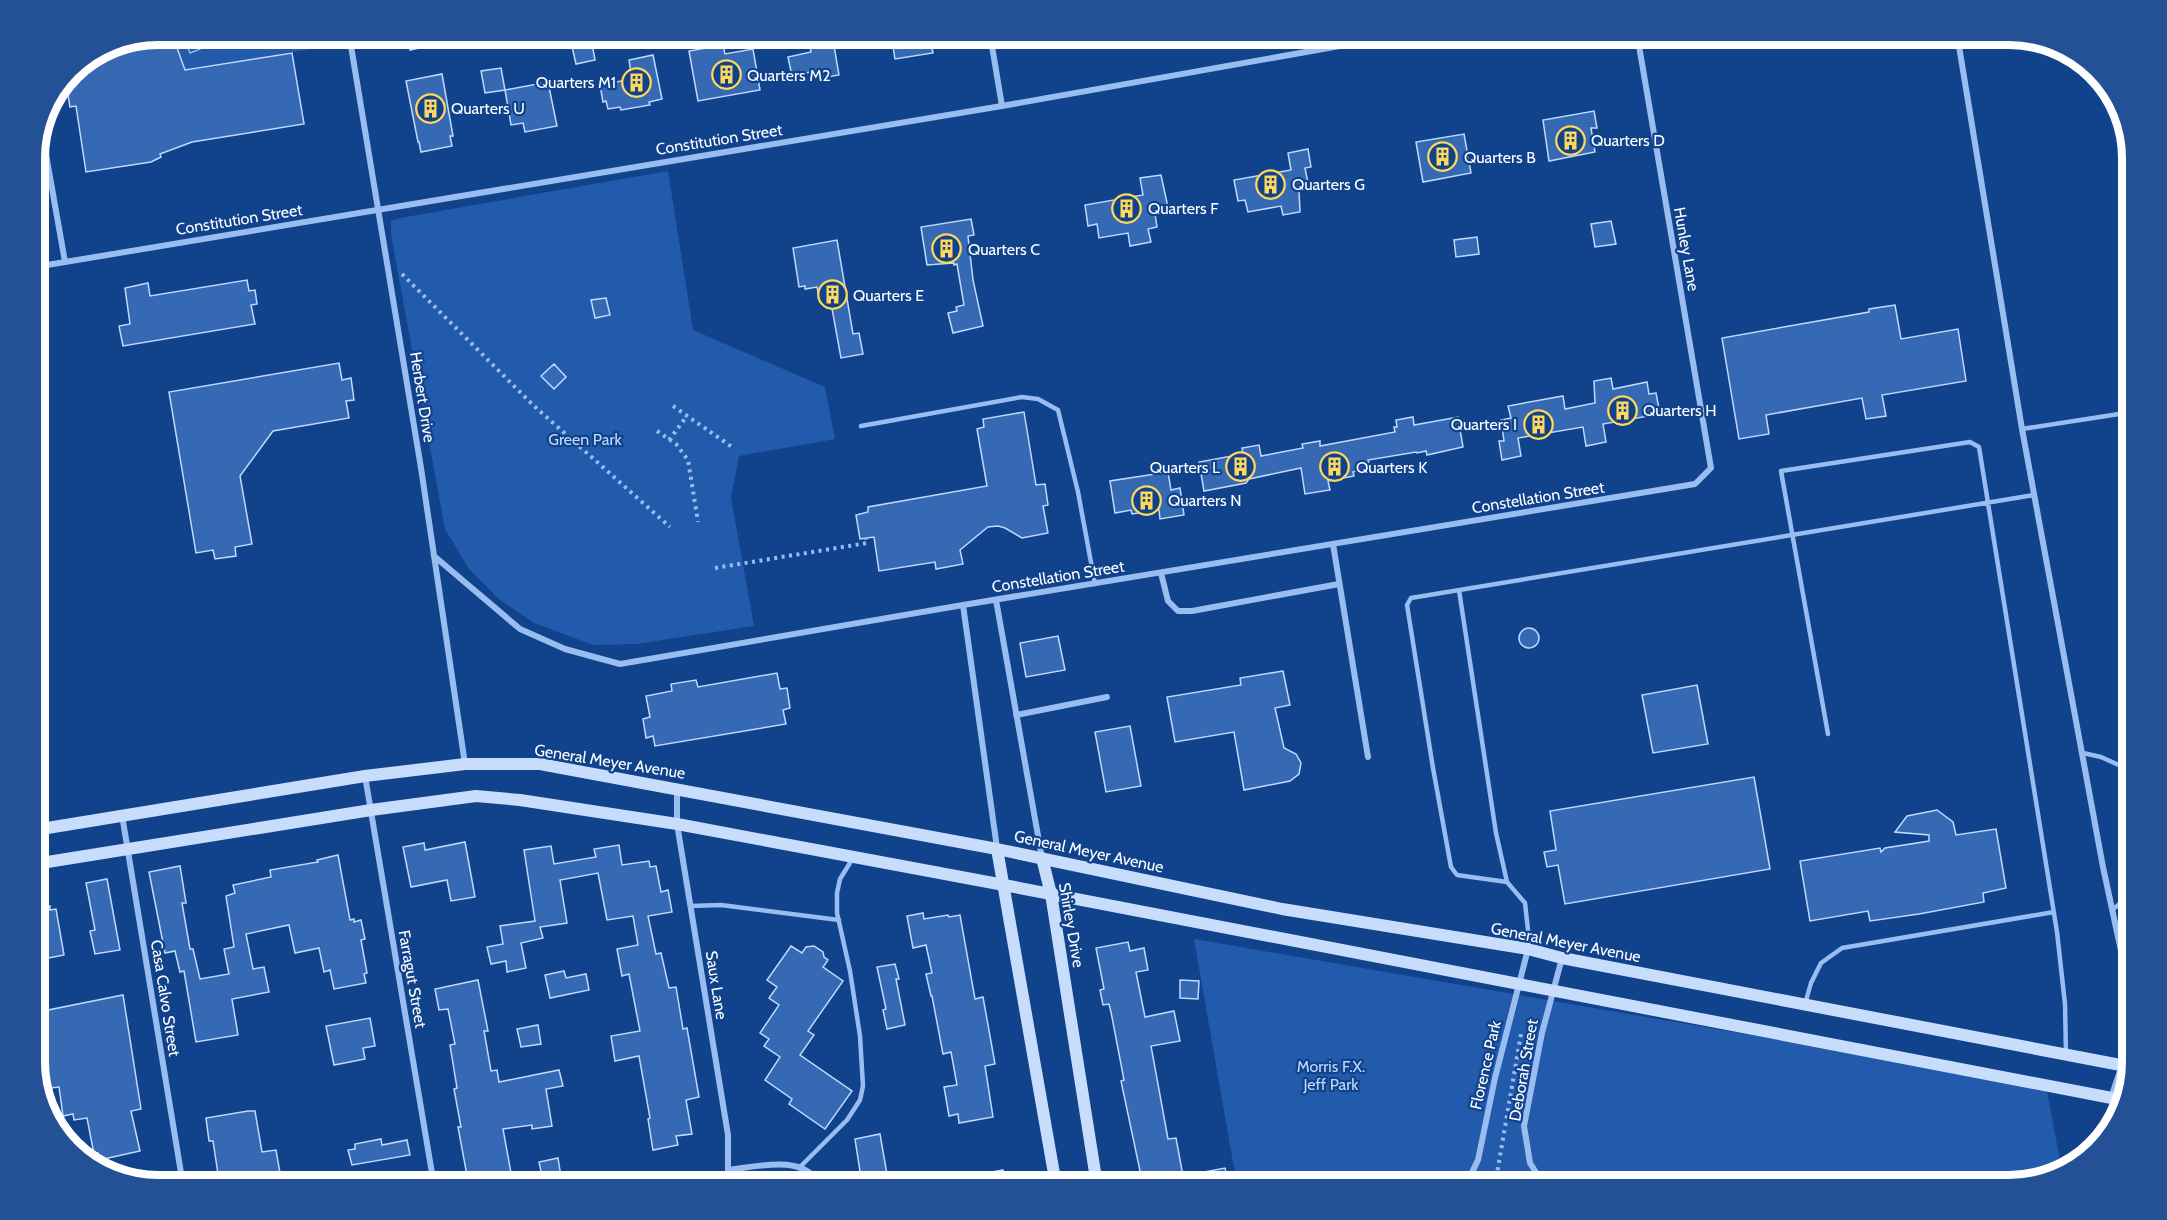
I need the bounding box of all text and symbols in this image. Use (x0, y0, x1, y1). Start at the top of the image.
building icon: Quarters M2 (710, 59, 742, 91)
building icon: Quarters M1 (621, 66, 653, 98)
place label: Quarters M2 (747, 66, 831, 85)
place label: Quarters M1 (536, 73, 616, 92)
building icon: Quarters U (414, 92, 446, 124)
place label: Quarters U (451, 99, 525, 118)
street label: Constitution Street (654, 120, 784, 159)
building icon: Quarters D (1554, 124, 1586, 156)
place label: Quarters D (1591, 131, 1665, 150)
building icon: Quarters B (1427, 141, 1459, 173)
place label: Quarters B (1464, 148, 1536, 167)
building icon: Quarters G (1255, 168, 1287, 200)
place label: Quarters G (1292, 175, 1365, 194)
building icon: Quarters F (1111, 192, 1143, 224)
place label: Quarters F (1148, 199, 1219, 218)
street label: Constitution Street (174, 200, 304, 239)
street label: Hunley Lane (1670, 206, 1703, 292)
building icon: Quarters C (931, 233, 963, 265)
place label: Quarters C (968, 240, 1040, 259)
building icon: Quarters E (816, 279, 848, 311)
place label: Quarters E (853, 286, 924, 305)
street label: Herbert Drive (406, 350, 439, 444)
building icon: Quarters H (1606, 394, 1638, 426)
place label: Quarters H (1643, 401, 1716, 420)
building icon: Quarters I (1522, 408, 1554, 440)
place label: Quarters I (1451, 415, 1517, 434)
park label: Green Park (548, 430, 622, 449)
building icon: Quarters L (1225, 451, 1257, 483)
building icon: Quarters K (1319, 451, 1351, 483)
place label: Quarters L (1150, 458, 1220, 477)
place label: Quarters K (1356, 458, 1427, 477)
street label: Constellation Street (1470, 478, 1606, 517)
building icon: Quarters N (1131, 484, 1163, 516)
place label: Quarters N (1168, 491, 1241, 510)
street label: Constellation Street (990, 557, 1126, 596)
street label: General Meyer Avenue (533, 740, 687, 783)
street label: General Meyer Avenue (1012, 826, 1165, 877)
street label: Shirley Drive (1055, 881, 1088, 969)
street label: General Meyer Avenue (1489, 919, 1643, 966)
street label: Farragut Street (395, 929, 431, 1030)
street label: Casa Calvo Street (147, 938, 184, 1058)
street label: Saux Lane (702, 949, 731, 1021)
street label: Deborah Street (1505, 1017, 1542, 1123)
street label: Florence Park (1466, 1018, 1505, 1111)
park label: Morris F.X. Jeff Park (1297, 1057, 1365, 1094)

